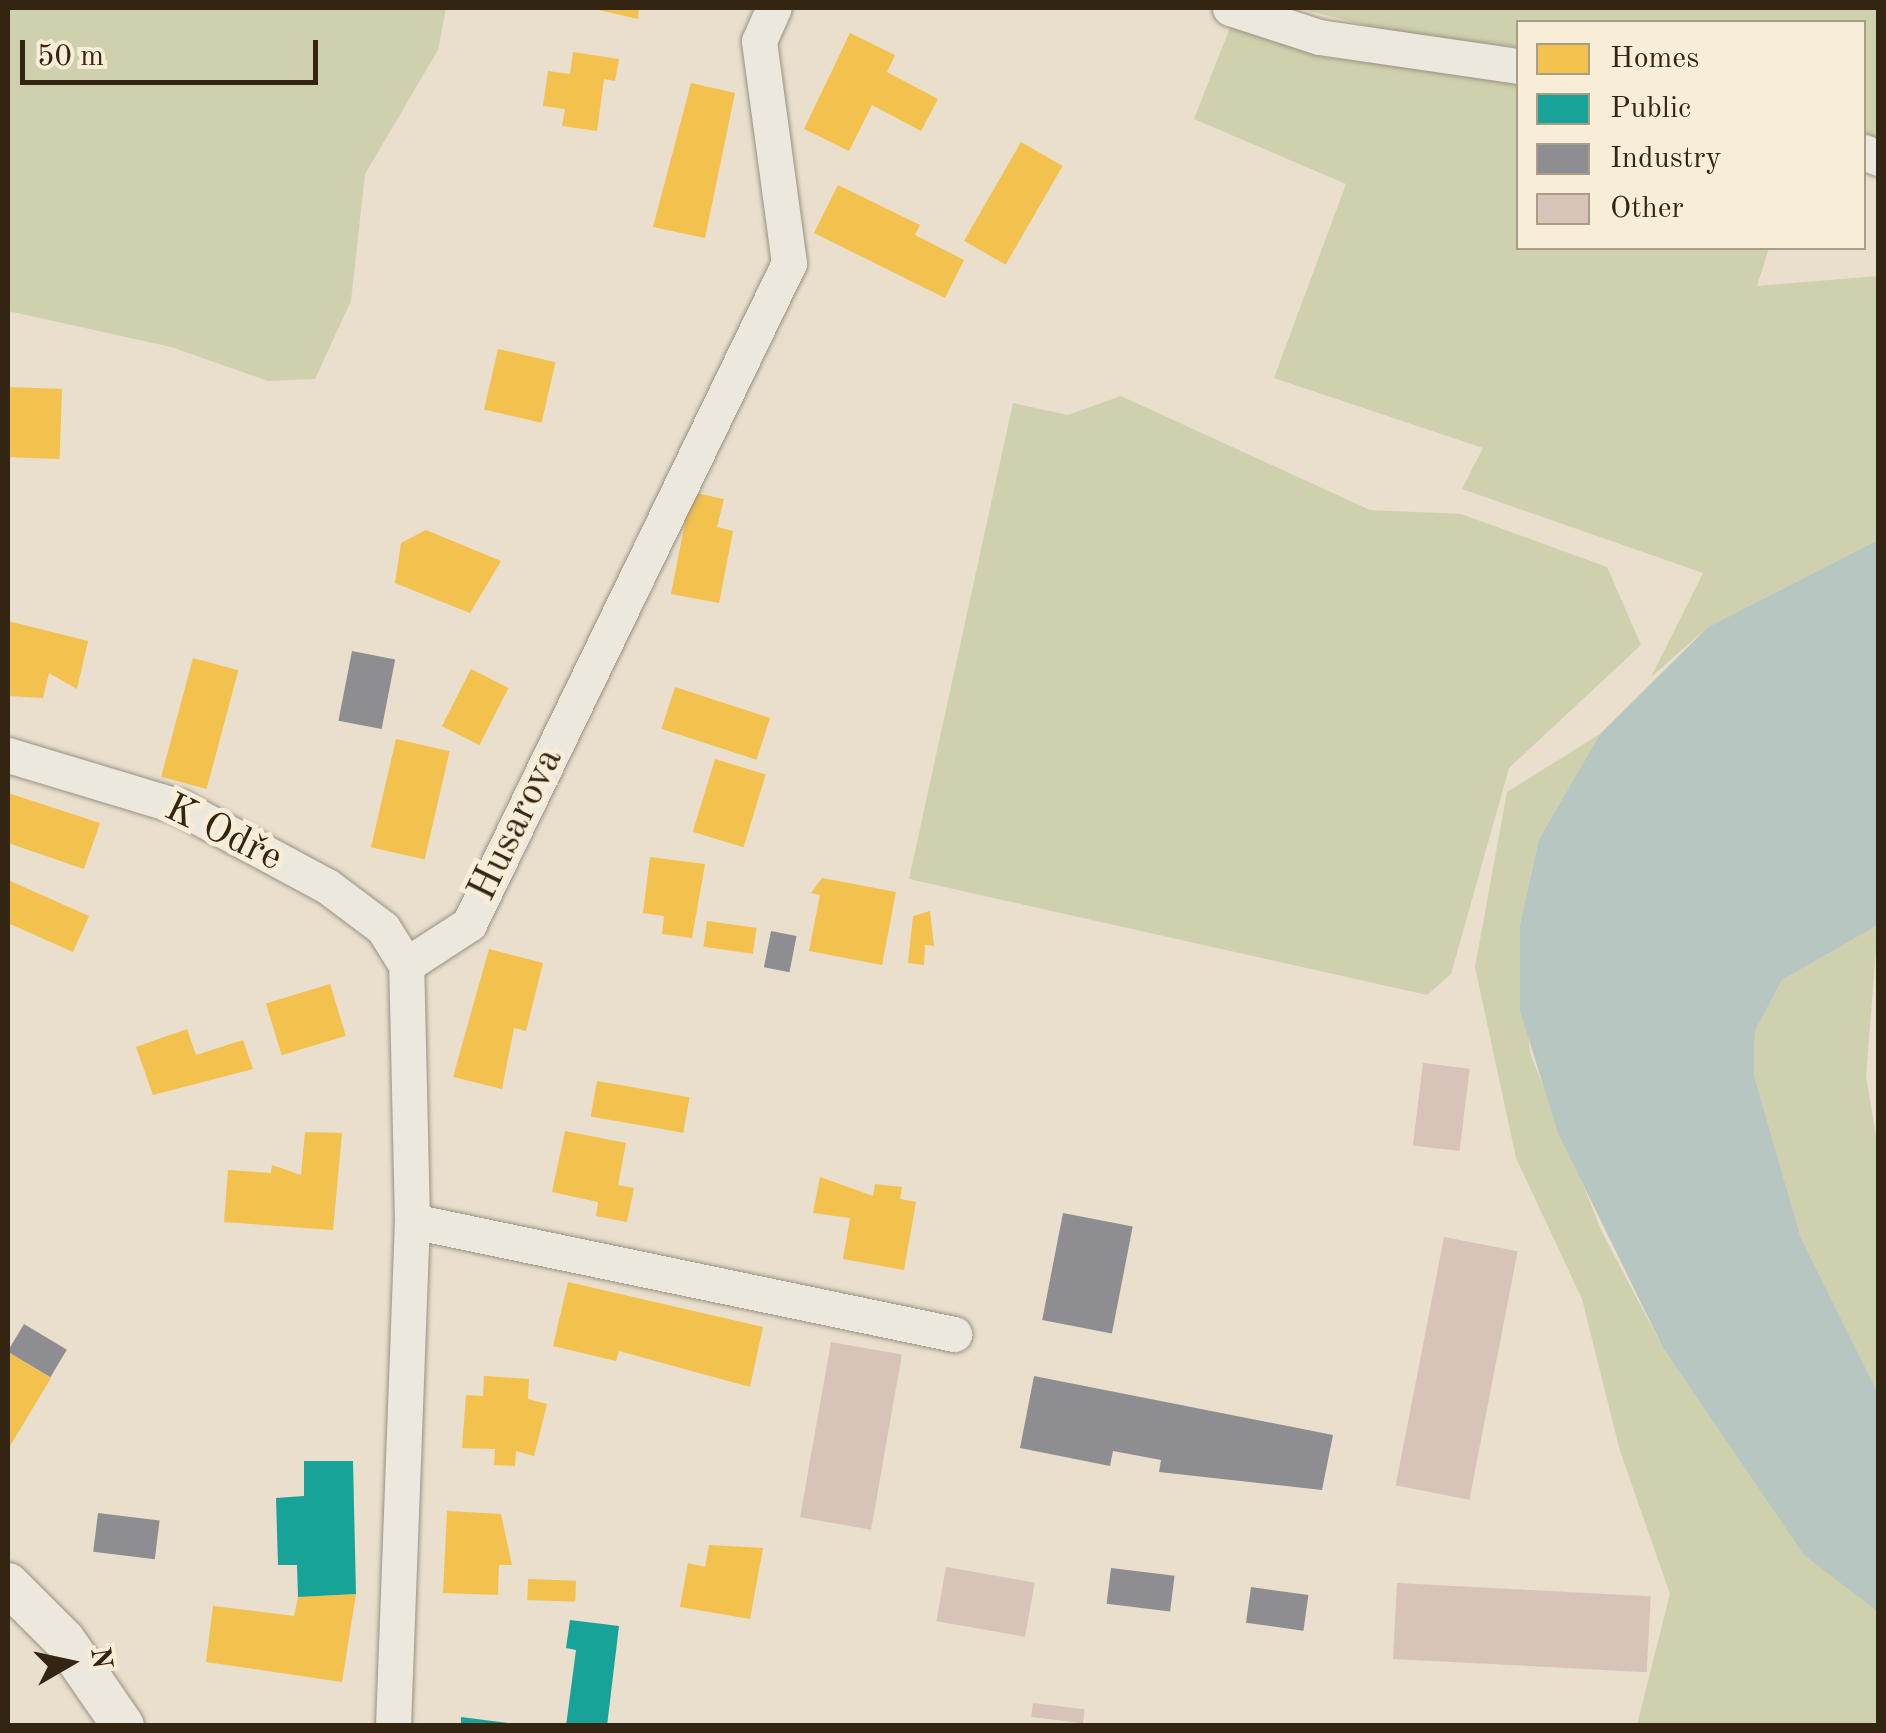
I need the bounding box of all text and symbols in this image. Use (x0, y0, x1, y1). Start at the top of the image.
scale bar (25, 20, 322, 82)
legend (1516, 20, 1866, 250)
text: 50 m (37, 42, 104, 72)
text: Homes (1610, 44, 1699, 74)
text: Public (1610, 94, 1691, 124)
text: Industry (1610, 144, 1721, 174)
text: Other (1610, 194, 1684, 224)
street label: Husarova (459, 741, 575, 909)
street label: K Odře (156, 785, 290, 883)
north arrow (20, 1613, 120, 1713)
text: N (84, 1646, 115, 1671)

